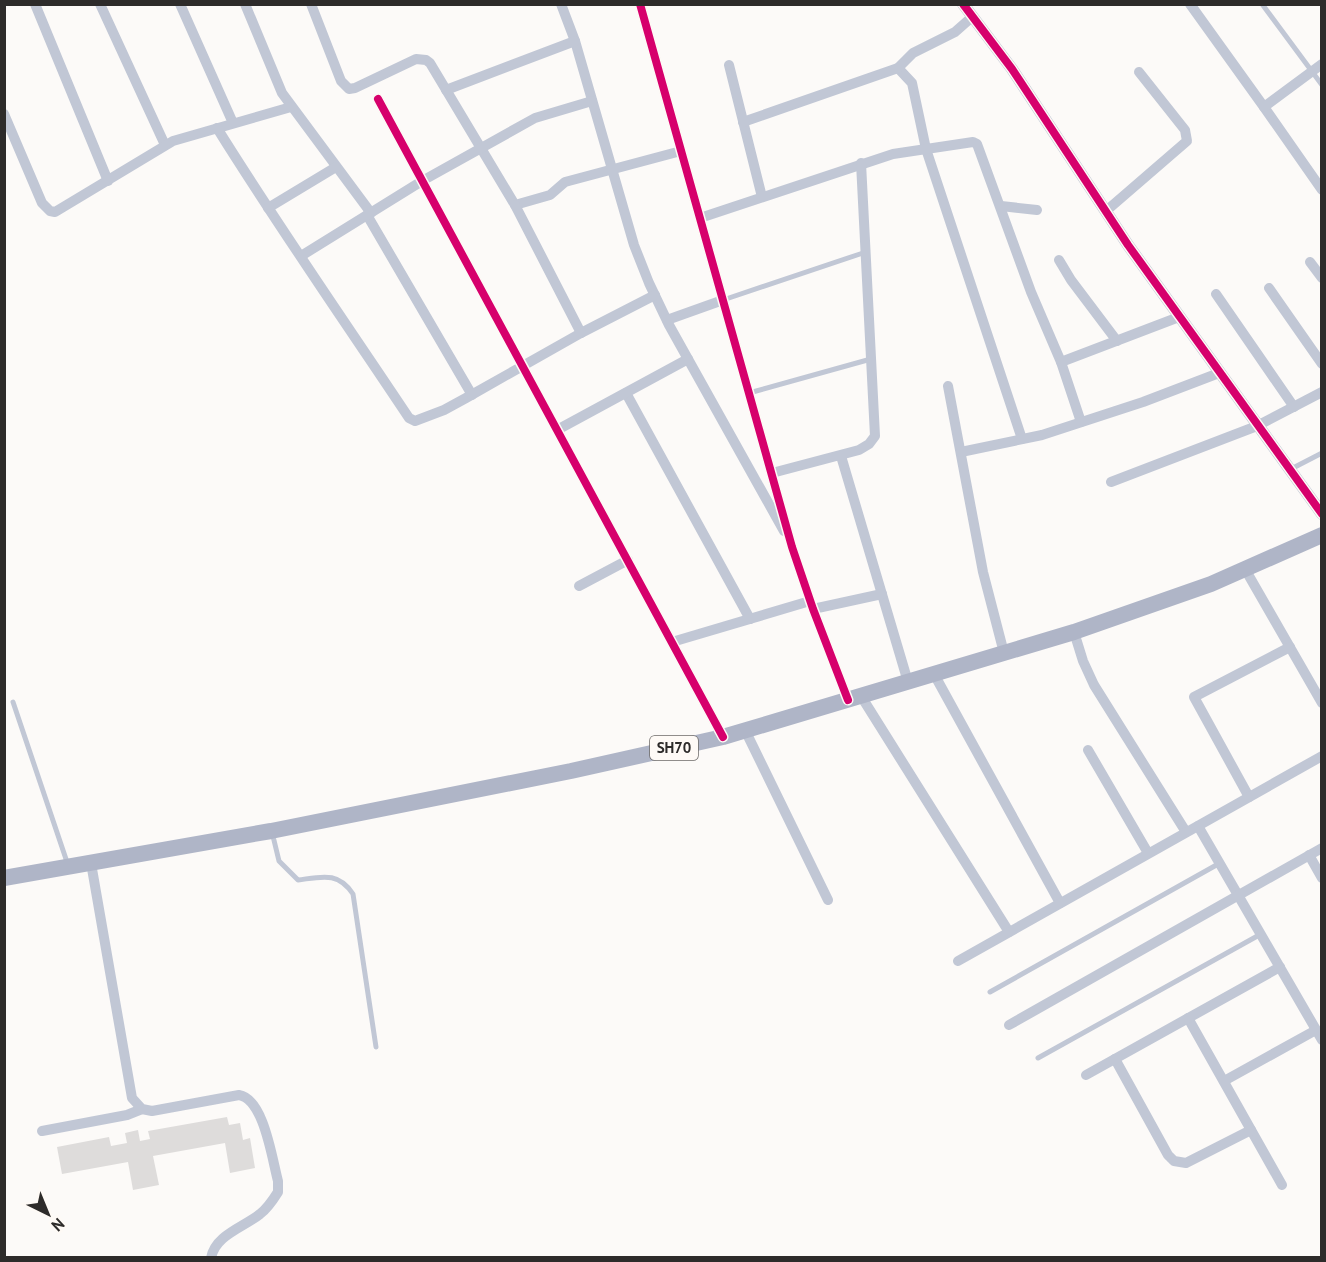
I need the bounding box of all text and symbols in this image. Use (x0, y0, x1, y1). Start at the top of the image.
road number: SH70 (650, 736, 698, 760)
north arrow (18, 1184, 78, 1244)
text: N (48, 1214, 69, 1236)

